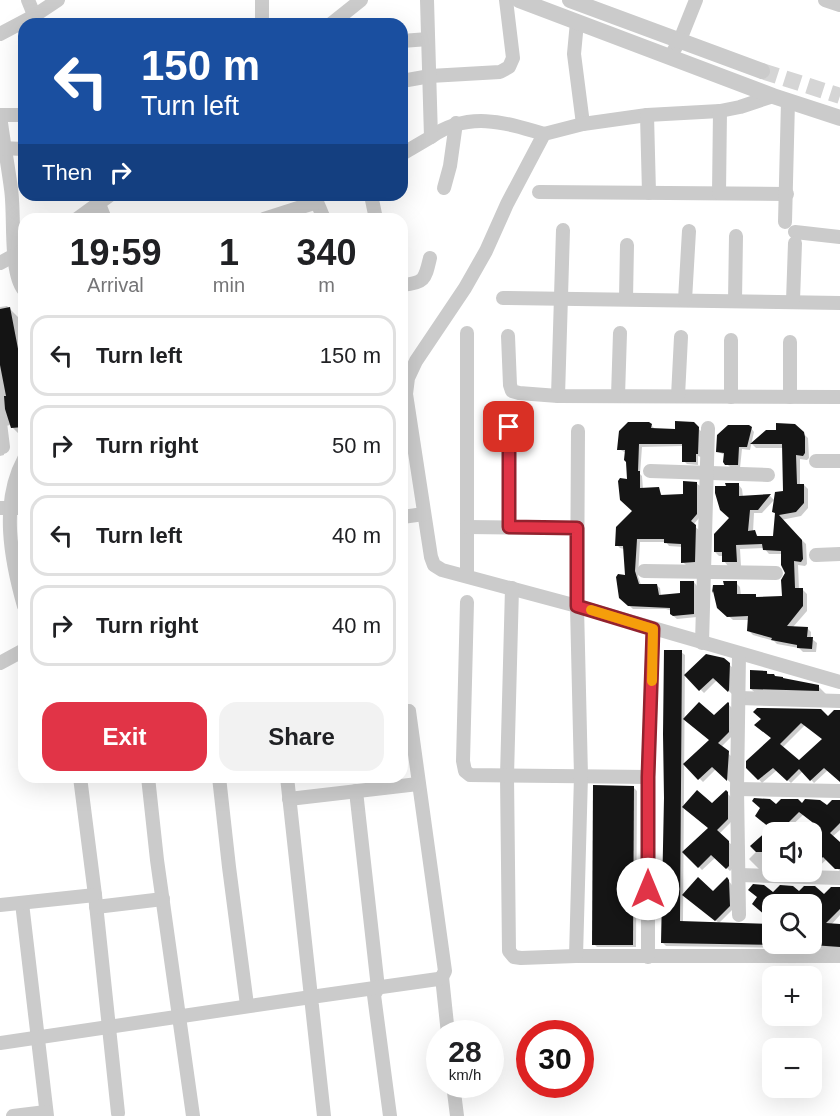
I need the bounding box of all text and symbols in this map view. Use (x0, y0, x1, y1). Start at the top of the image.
icon: left (42, 42, 120, 120)
text: 150 m (141, 42, 260, 89)
text: Turn left (141, 91, 239, 121)
icon: right (104, 156, 137, 189)
text: Then (42, 160, 92, 185)
text: 19:59 (69, 232, 161, 273)
text: 1 (219, 232, 239, 273)
text: 340 (296, 232, 357, 273)
text: Arrival (87, 274, 144, 296)
text: min (213, 274, 245, 296)
text: m (318, 274, 335, 296)
icon: left (45, 339, 78, 372)
text: Turn left (96, 343, 182, 368)
text: 150 m (320, 343, 381, 368)
pin (483, 401, 534, 452)
icon: arrive (492, 410, 525, 443)
icon: right (45, 429, 78, 462)
text: Turn right (96, 433, 198, 458)
text: 50 m (332, 433, 381, 458)
icon: left (45, 519, 78, 552)
text: Turn left (96, 523, 182, 548)
text: 40 m (332, 523, 381, 548)
icon: right (45, 609, 78, 642)
text: Turn right (96, 613, 198, 638)
text: 40 m (332, 613, 381, 638)
button: Exit (42, 702, 207, 771)
button: Share (219, 702, 384, 771)
map controls (762, 822, 822, 1098)
button: sound (762, 822, 822, 882)
position arrow (616, 857, 680, 921)
button: search (762, 894, 822, 954)
button: + (762, 966, 822, 1026)
speed limit sign: 30 (516, 1020, 594, 1098)
text: 28 (448, 1035, 482, 1068)
button: − (762, 1038, 822, 1098)
text: km/h (449, 1066, 481, 1083)

